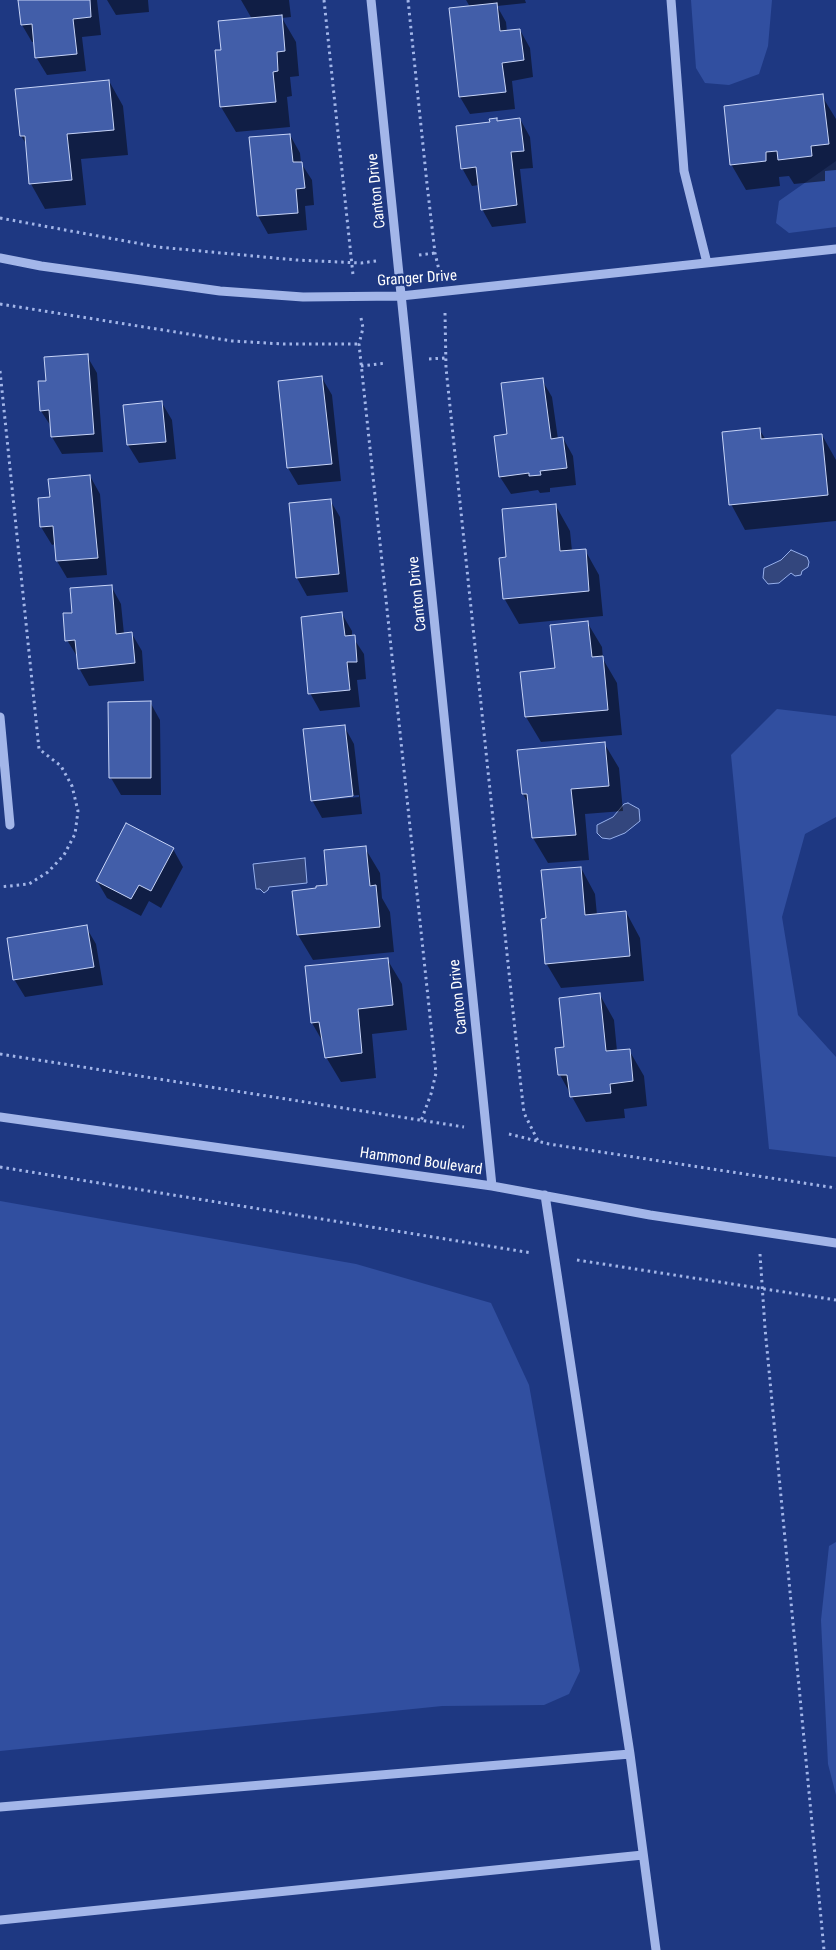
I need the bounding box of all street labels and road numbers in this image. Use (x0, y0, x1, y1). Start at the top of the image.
street label: Canton Drive (364, 153, 390, 229)
street label: Granger Drive (376, 267, 458, 291)
street label: Canton Drive (405, 556, 431, 632)
street label: Canton Drive (446, 959, 472, 1035)
street label: Hammond Boulevard (359, 1144, 483, 1180)

